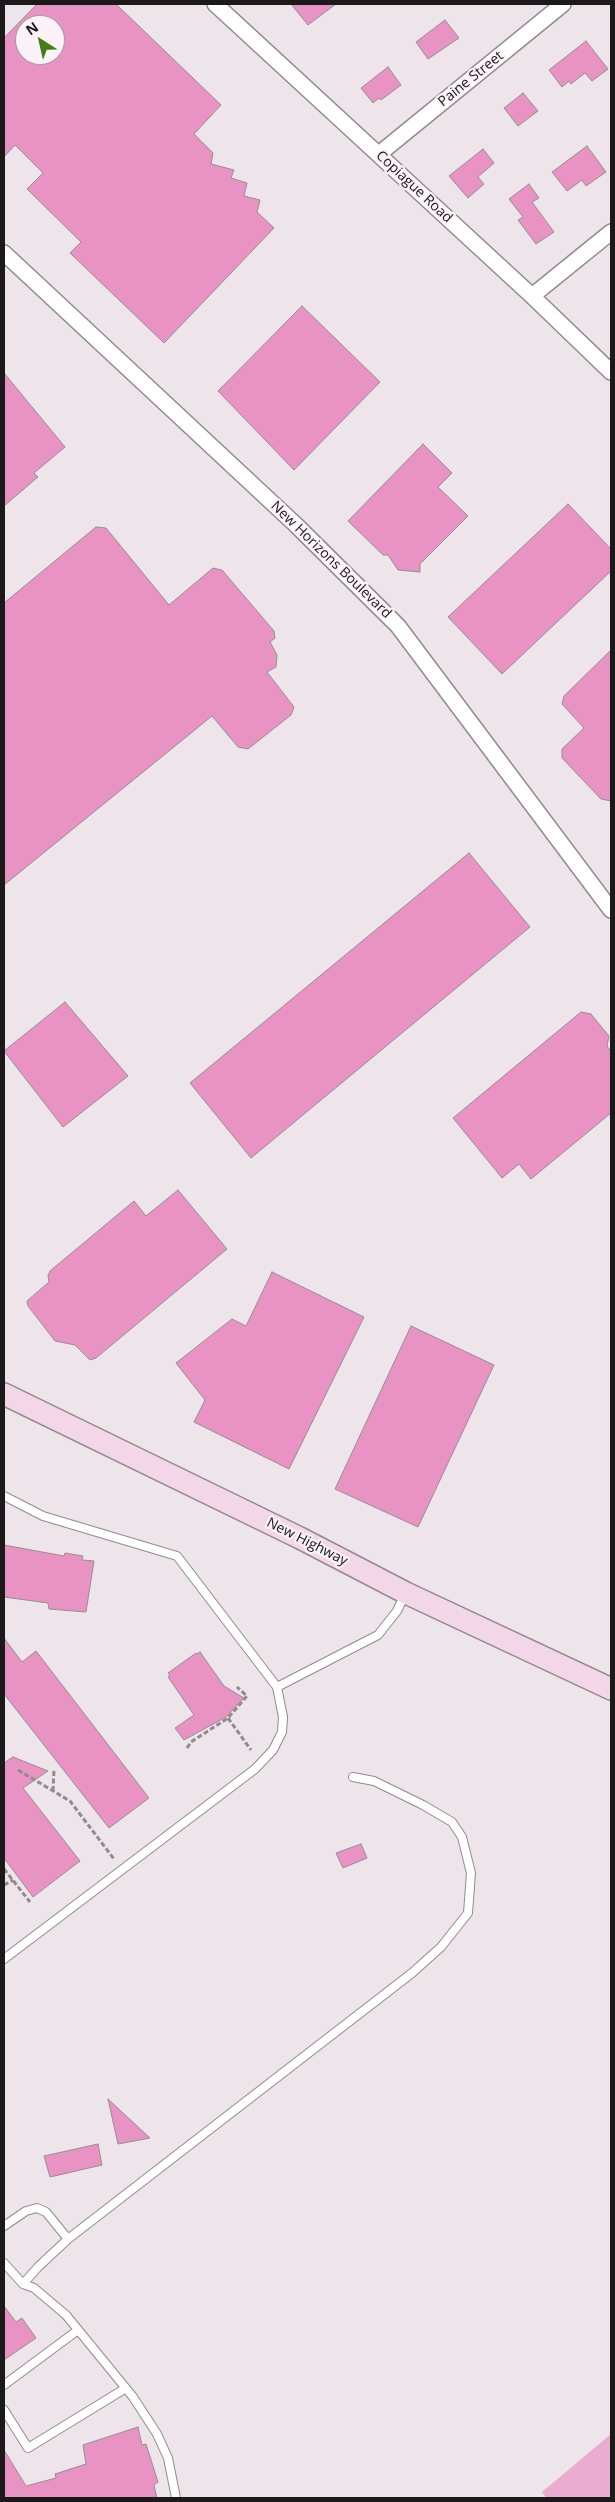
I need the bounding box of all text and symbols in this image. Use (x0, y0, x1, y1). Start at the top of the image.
north arrow (15, 15, 65, 65)
text: N (22, 17, 42, 39)
street label: Paine Street (435, 48, 507, 110)
street label: Copiague Road (372, 147, 456, 227)
street label: New Horizons Boulevard (267, 498, 395, 622)
street label: New Highway (264, 1514, 350, 1570)

